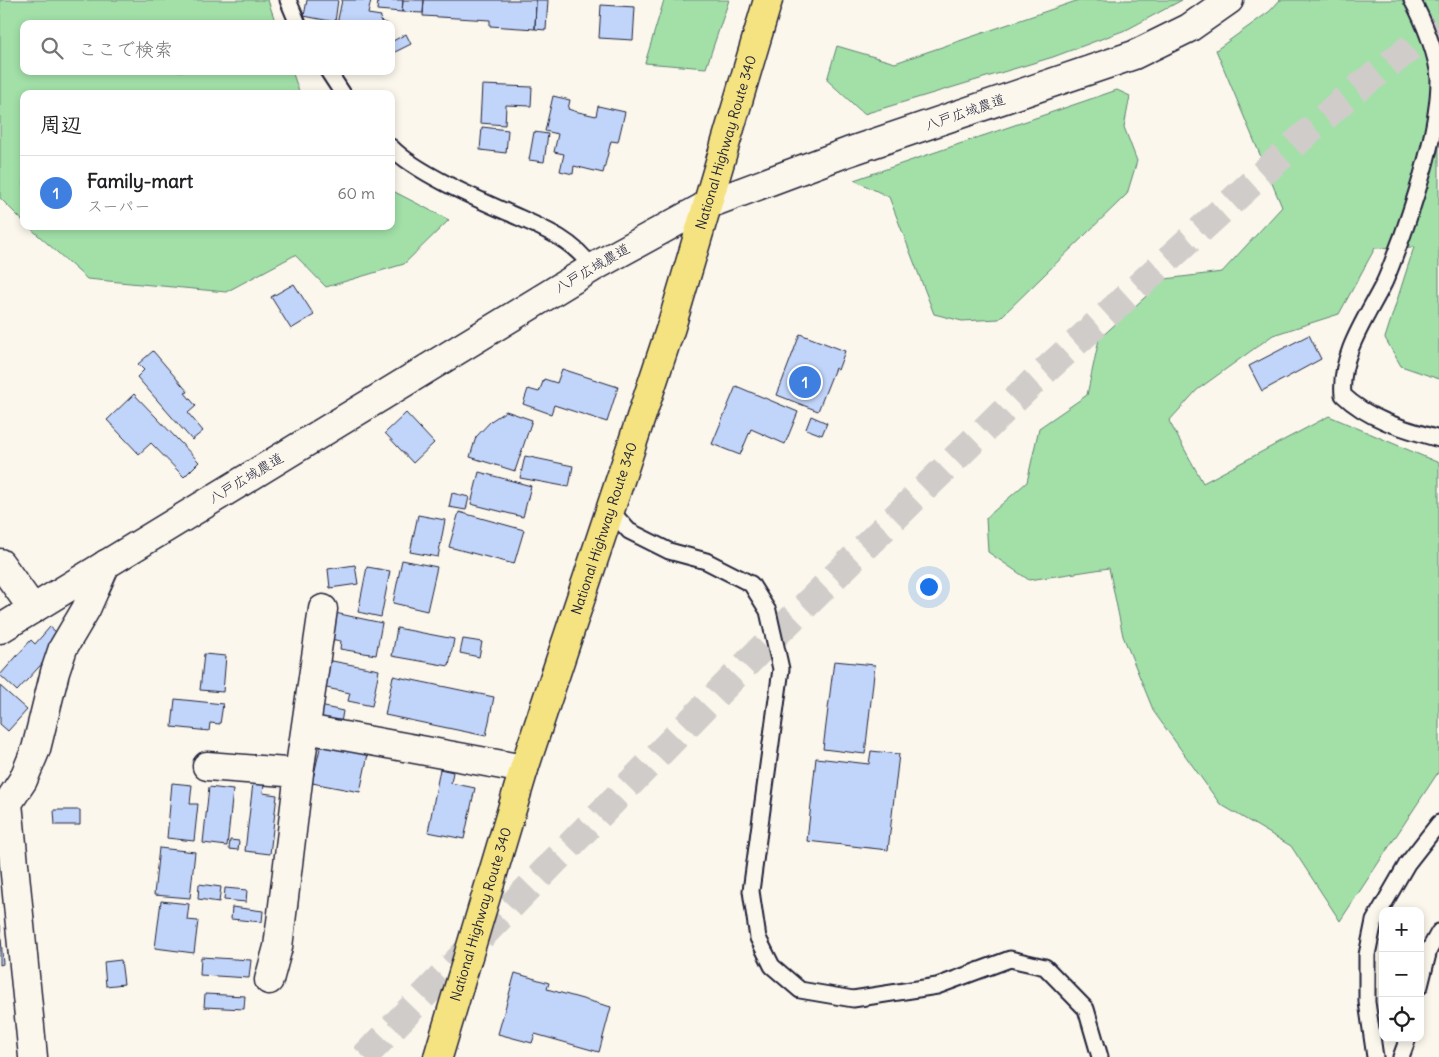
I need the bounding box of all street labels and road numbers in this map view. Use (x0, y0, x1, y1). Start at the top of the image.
street label: National Highway Route 340 (691, 53, 760, 232)
street label: 八戸広域農道 (922, 90, 1008, 134)
street label: 八戸広域農道 (551, 239, 633, 297)
street label: National Highway Route 340 (567, 440, 641, 617)
street label: 八戸広域農道 (205, 449, 287, 507)
street label: National Highway Route 340 (446, 825, 515, 1003)

